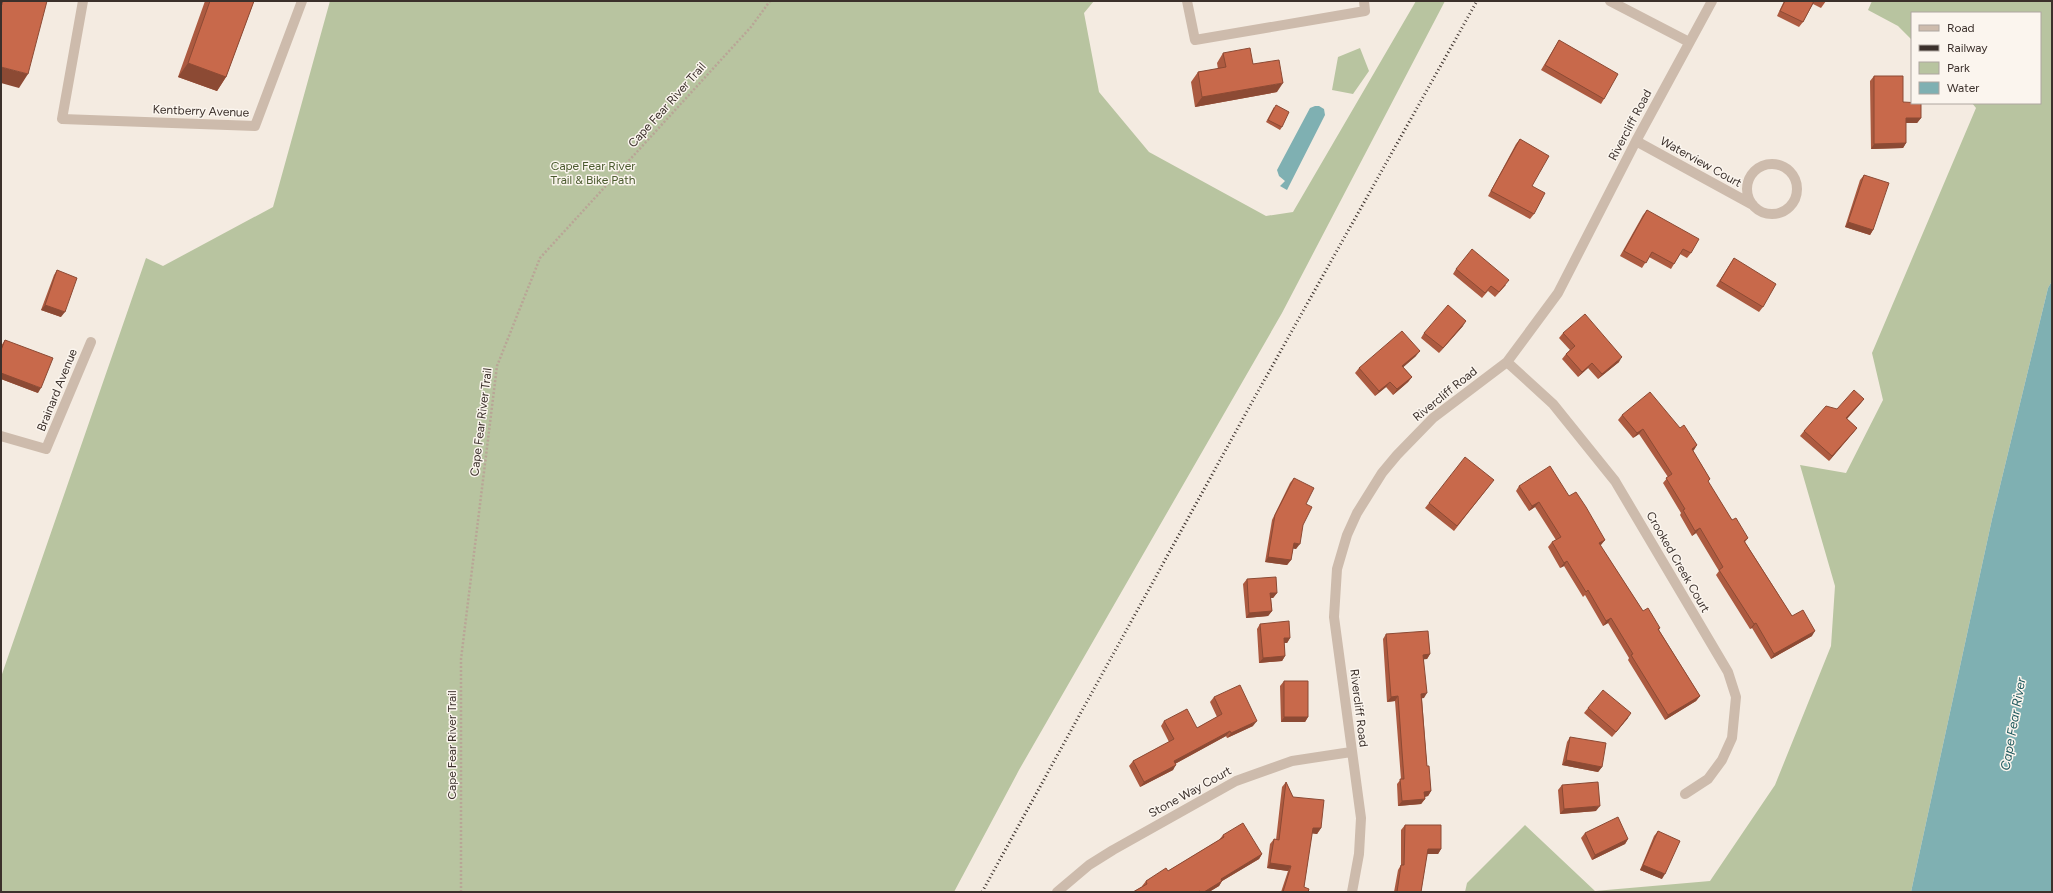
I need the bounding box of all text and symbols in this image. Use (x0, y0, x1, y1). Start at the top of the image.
legend (1911, 12, 2041, 104)
text: Road (1947, 21, 1975, 35)
text: Railway (1947, 41, 1988, 55)
street label: Cape Fear River Trail (625, 60, 709, 150)
text: Park (1947, 61, 1970, 75)
text: Water (1947, 81, 1979, 95)
street label: Rivercliff Road (1605, 87, 1655, 163)
street label: Kentberry Avenue (153, 102, 250, 120)
street label: Waterview Court (1658, 134, 1745, 190)
park label: Cape Fear River Trail & Bike Path (551, 159, 636, 187)
street label: Brainard Avenue (34, 346, 80, 433)
street label: Rivercliff Road (1410, 364, 1480, 424)
street label: Cape Fear River Trail (467, 367, 495, 477)
street label: Crooked Creek Court (1643, 509, 1713, 615)
street label: Rivercliff Road (1347, 668, 1371, 748)
water label: Cape Fear River (1997, 676, 2029, 771)
street label: Cape Fear River Trail (445, 690, 459, 800)
street label: Stone Way Court (1146, 763, 1234, 820)

